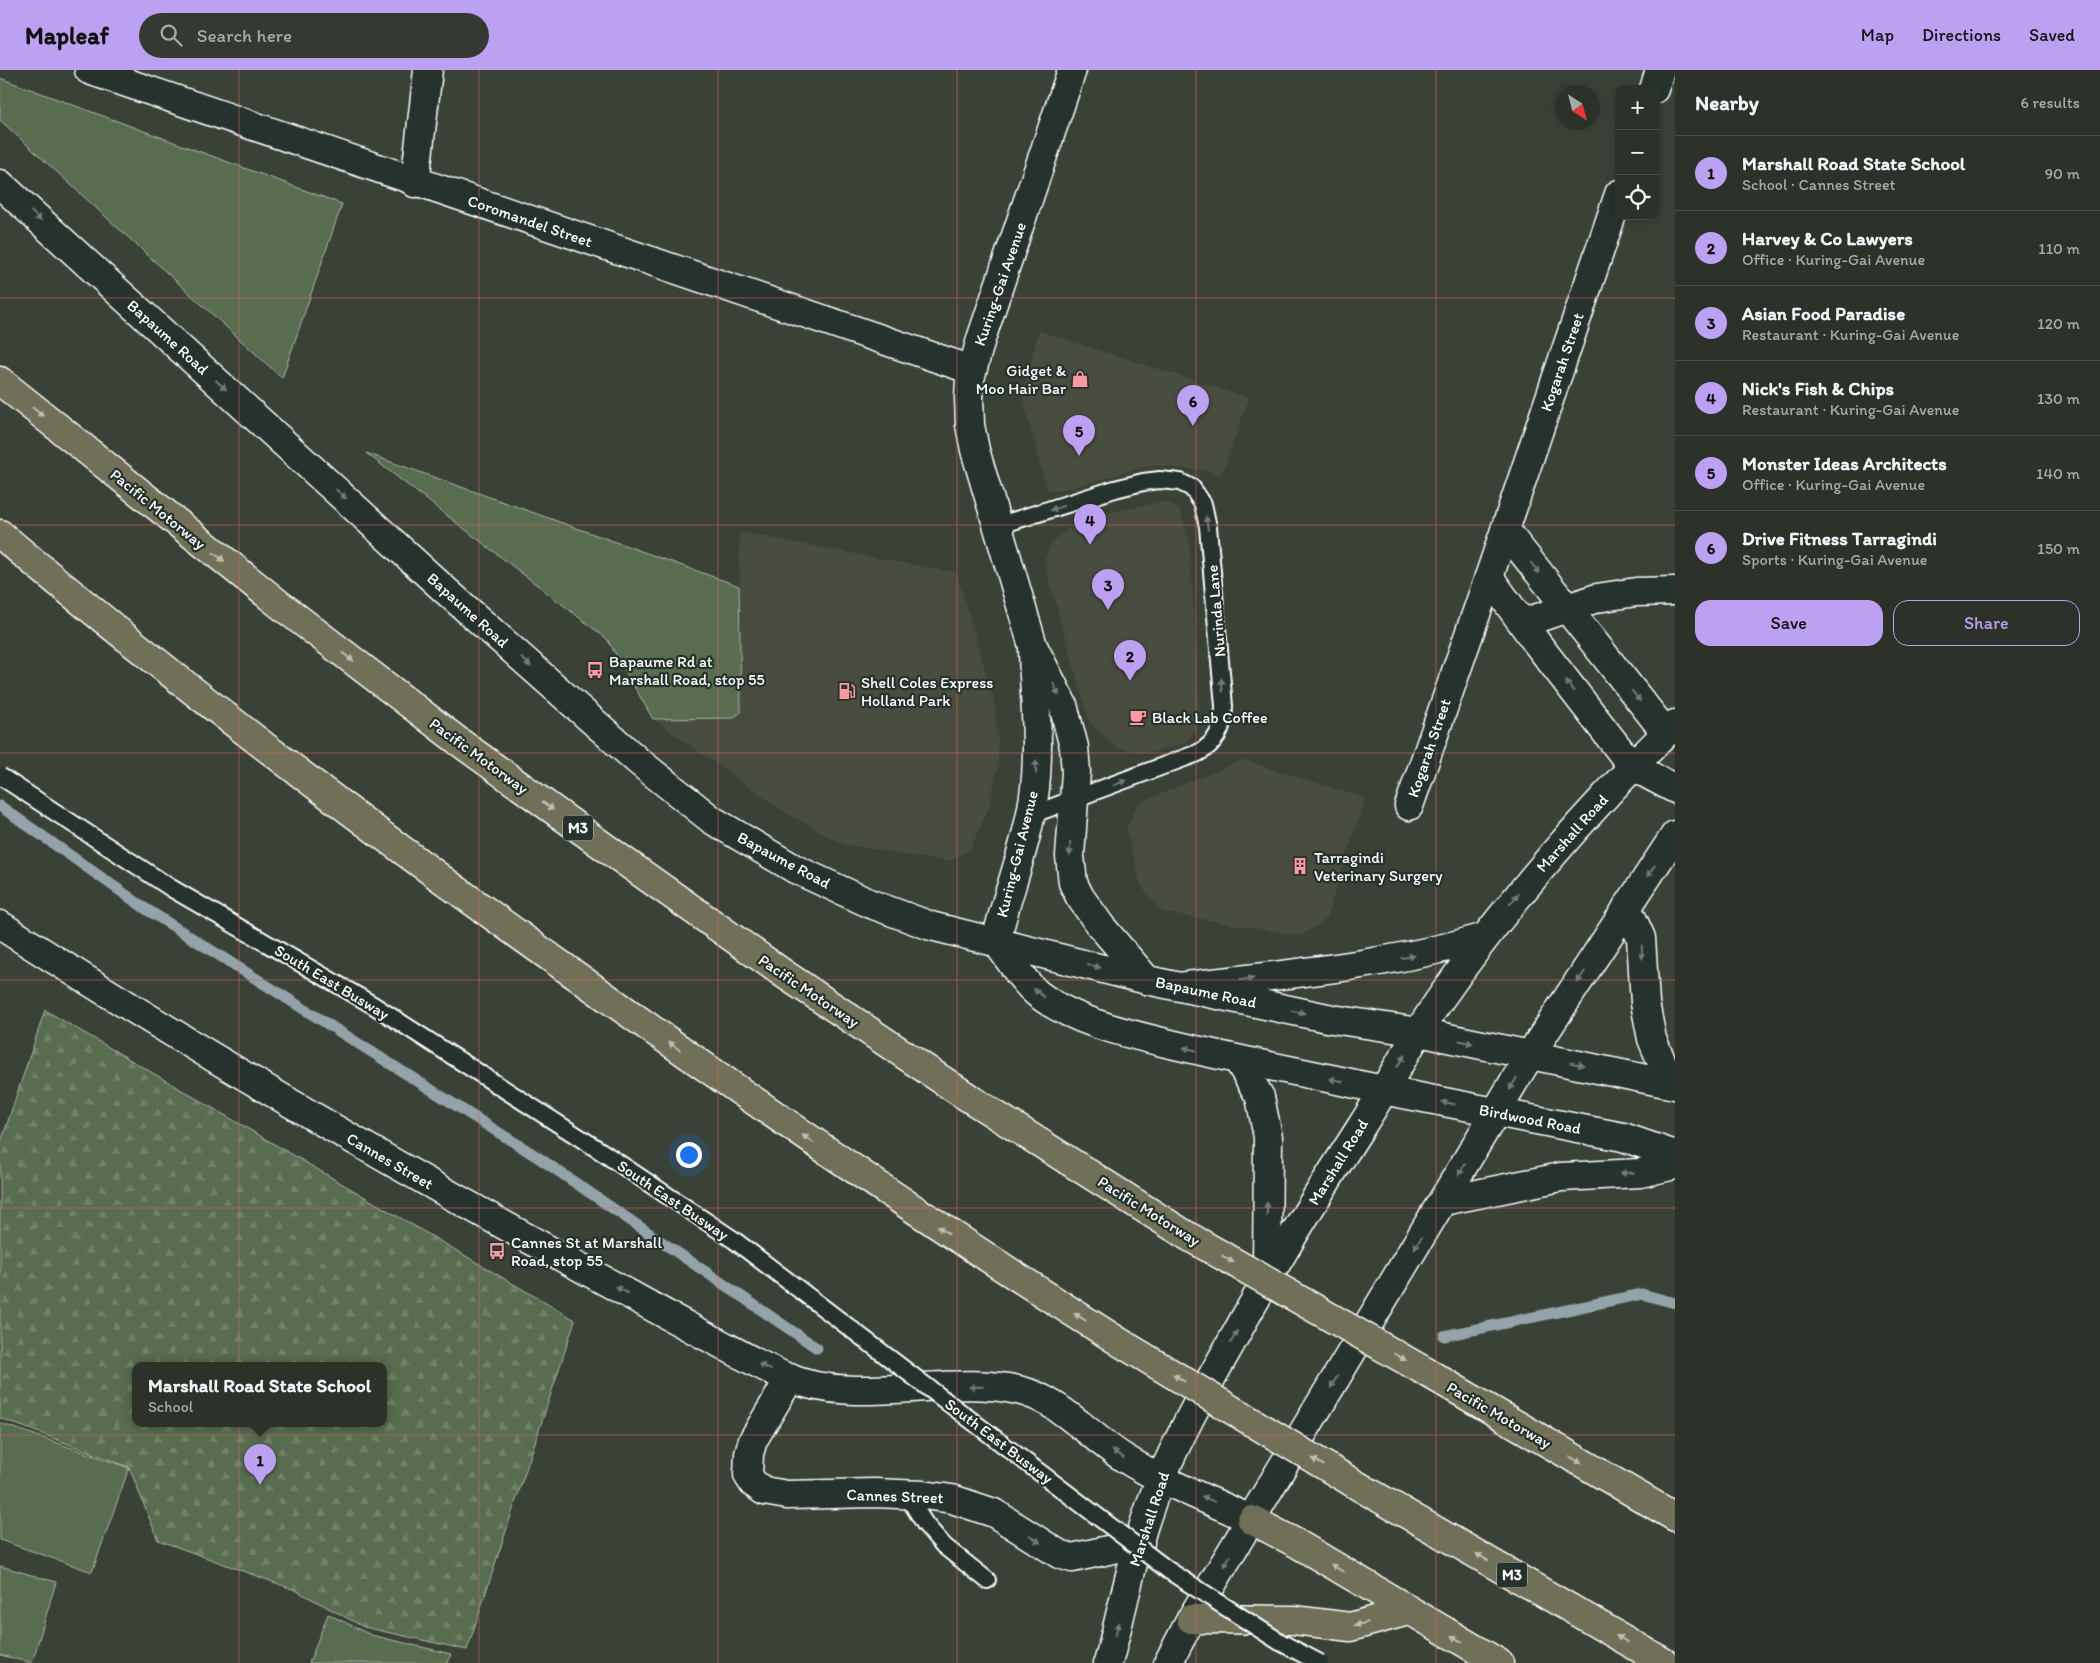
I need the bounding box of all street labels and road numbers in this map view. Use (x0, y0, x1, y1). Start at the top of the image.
street label: Coromandel Street (465, 191, 595, 251)
street label: Kuring-Gai Avenue (970, 220, 1030, 348)
street label: Bapaume Road (123, 296, 213, 379)
street label: Kogarah Street (1536, 310, 1588, 414)
street label: Pacific Motorway (106, 465, 210, 554)
street label: Nurinda Lane (1203, 564, 1229, 658)
street label: Bapaume Road (423, 569, 513, 652)
street label: Kogarah Street (1403, 696, 1455, 800)
street label: Pacific Motorway (426, 714, 532, 798)
street label: Kuring-Gai Avenue (992, 789, 1042, 919)
street label: Marshall Road (1532, 790, 1612, 876)
road number: M3 (563, 816, 593, 840)
street label: Bapaume Road (734, 827, 834, 893)
street label: South East Busway (271, 940, 393, 1024)
street label: Pacific Motorway (755, 950, 863, 1032)
street label: Bapaume Road (1154, 972, 1259, 1012)
street label: Birdwood Road (1478, 1100, 1583, 1138)
street label: Marshall Road (1304, 1115, 1372, 1209)
street label: Cannes Street (343, 1129, 437, 1193)
street label: South East Busway (614, 1156, 733, 1245)
street label: Pacific Motorway (1094, 1172, 1204, 1250)
street label: Pacific Motorway (1443, 1377, 1555, 1453)
street label: South East Busway (941, 1394, 1057, 1488)
street label: Marshall Road (1125, 1469, 1173, 1569)
street label: Cannes Street (846, 1485, 944, 1507)
road number: M3 (1497, 1562, 1527, 1588)

